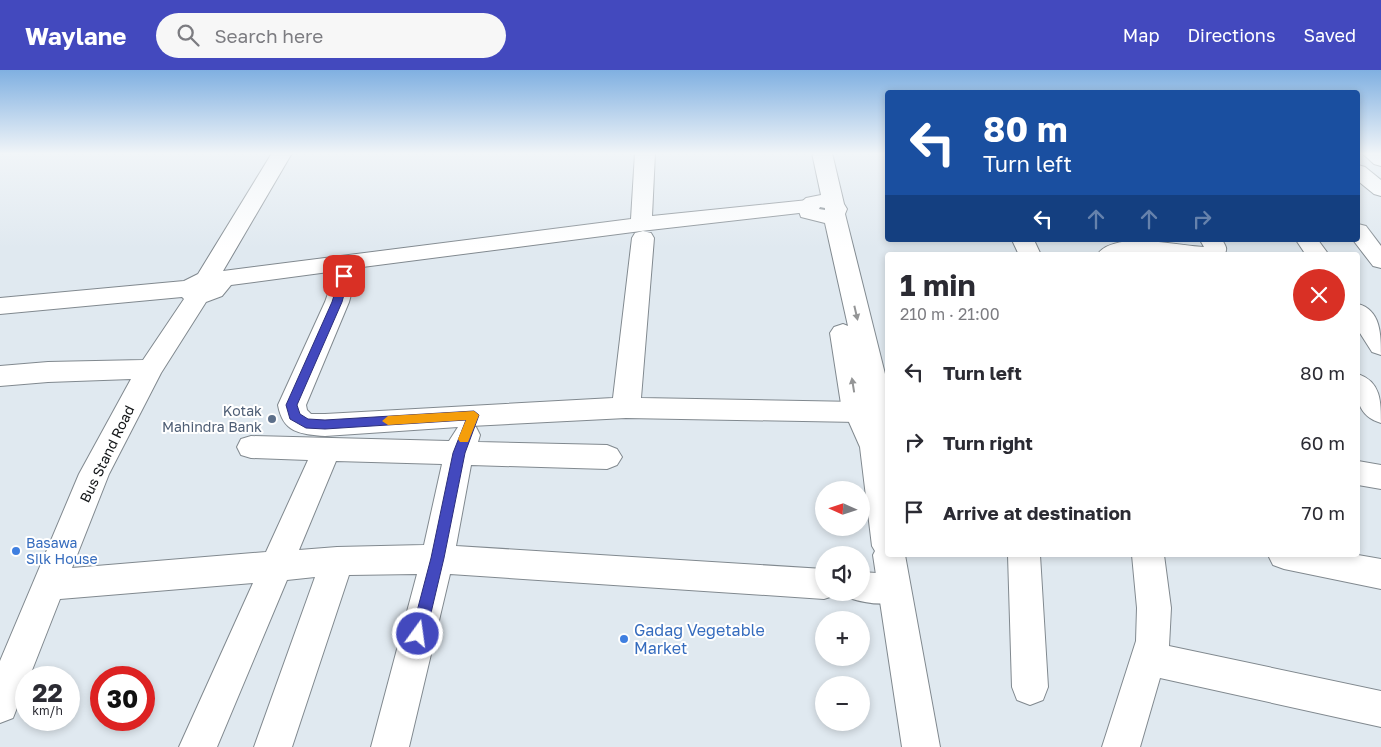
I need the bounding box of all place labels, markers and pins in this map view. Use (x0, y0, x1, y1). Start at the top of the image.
pin (323, 255, 365, 297)
place label: Kotak Mahindra Bank (162, 402, 262, 435)
marker: Kotak Mahindra Bank (266, 413, 278, 425)
place label: Basawa Silk House (26, 534, 98, 567)
marker: Basawa Silk House (10, 545, 22, 557)
place label: Gadag Vegetable Market (634, 620, 765, 658)
marker: Gadag Vegetable Market (618, 633, 630, 645)

